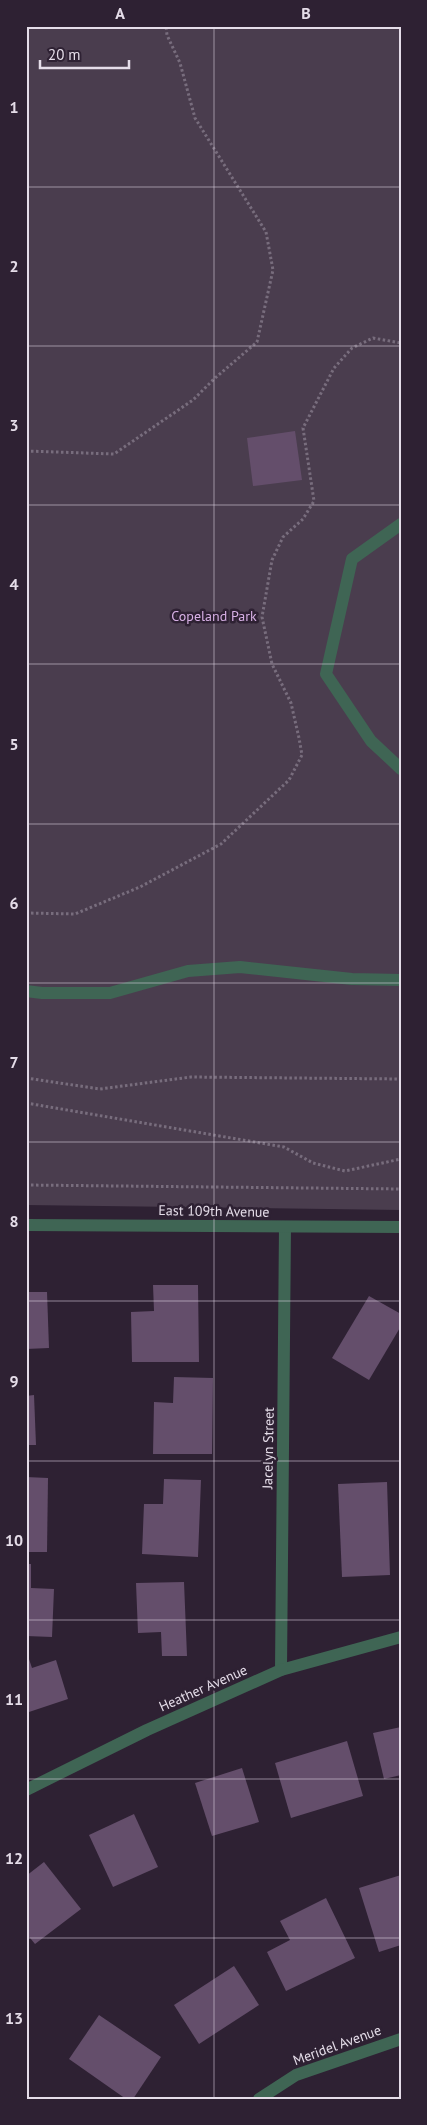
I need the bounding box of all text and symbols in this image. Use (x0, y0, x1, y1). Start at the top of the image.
text: A (115, 3, 125, 23)
text: B (301, 3, 311, 23)
scale bar (40, 38, 129, 70)
text: 20 m (48, 45, 81, 64)
text: 1 (9, 97, 19, 117)
text: 2 (9, 256, 19, 276)
text: 3 (9, 415, 19, 435)
text: 4 (9, 574, 19, 594)
park label: Copeland Park (171, 607, 257, 625)
text: 5 (9, 734, 19, 754)
text: 6 (9, 893, 19, 913)
text: 7 (9, 1052, 19, 1072)
street label: East 109th Avenue (158, 1201, 270, 1221)
text: 8 (9, 1211, 19, 1231)
text: 9 (9, 1371, 19, 1391)
street label: Jacelyn Street (258, 1407, 278, 1490)
text: 10 (5, 1530, 23, 1550)
street label: Heather Avenue (156, 1661, 250, 1715)
text: 11 (5, 1689, 23, 1709)
text: 12 (5, 1848, 23, 1868)
text: 13 (5, 2008, 23, 2028)
street label: Meridel Avenue (290, 2021, 384, 2069)

